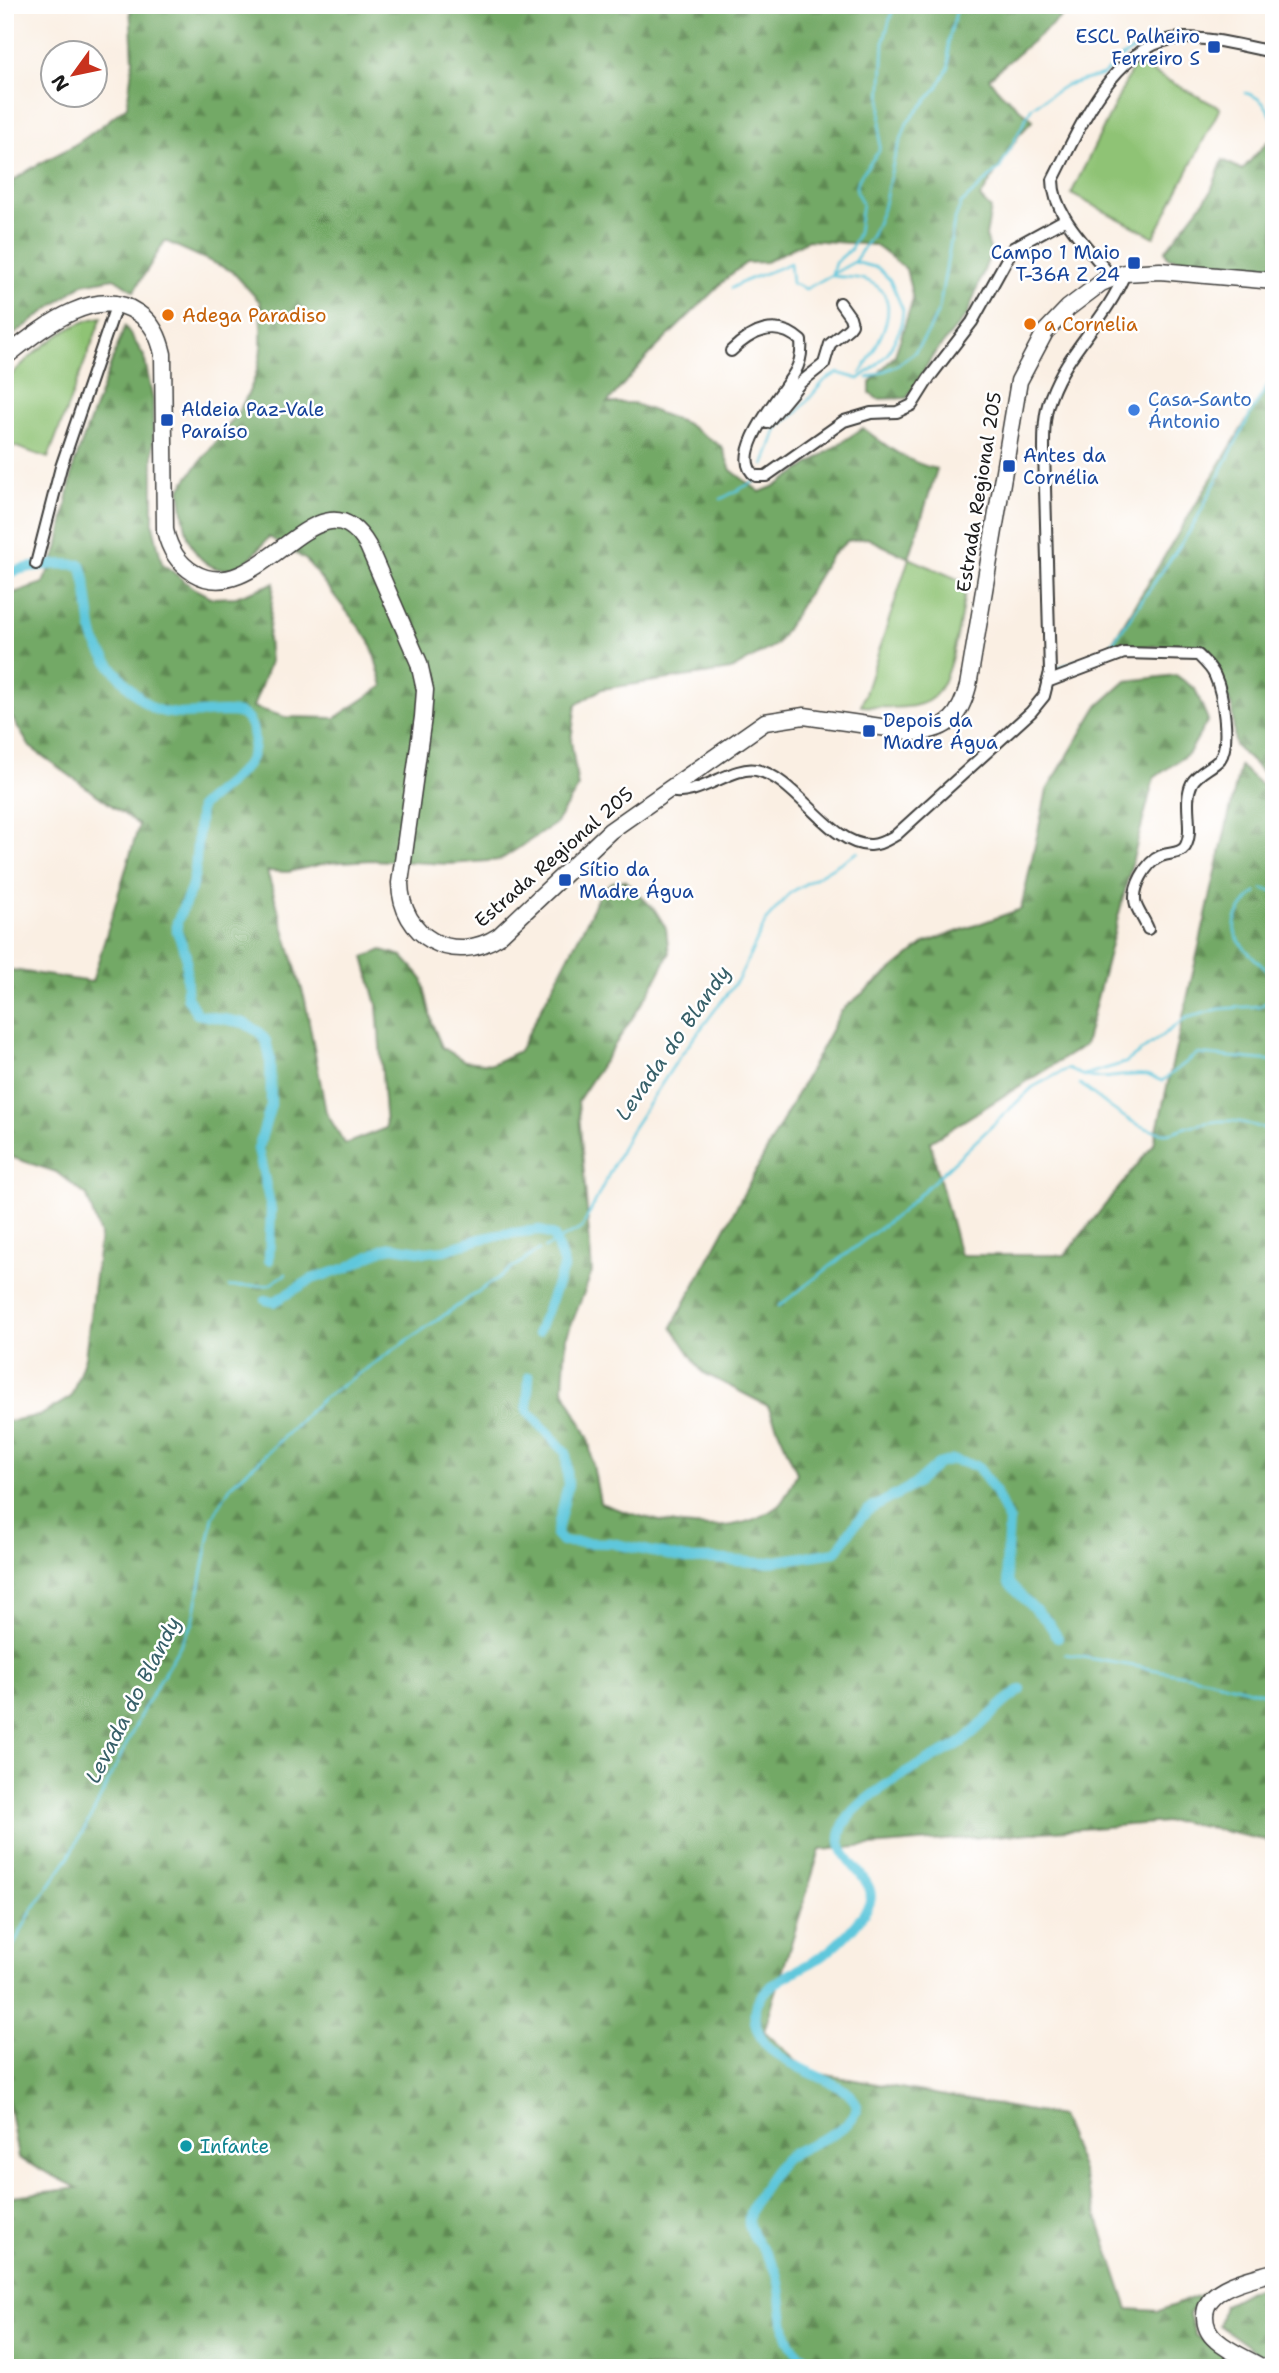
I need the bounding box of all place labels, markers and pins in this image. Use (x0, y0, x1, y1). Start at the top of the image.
place label: ESCL Palheiro Ferreiro S (1076, 24, 1200, 71)
marker: ESCL Palheiro Ferreiro S (1206, 39, 1222, 55)
place label: Campo 1 Maio T-36A Z 24 (991, 240, 1120, 287)
marker: Campo 1 Maio T-36A Z 24 (1126, 255, 1142, 271)
place label: Adega Paradiso (182, 303, 327, 328)
marker: Adega Paradiso (160, 307, 176, 323)
place label: a Cornelia (1044, 312, 1138, 337)
marker: a Cornelia (1022, 316, 1038, 332)
place label: Casa-Santo Ántonio (1148, 387, 1252, 434)
place label: Aldeia Paz-Vale Paraíso (181, 397, 324, 444)
marker: Casa-Santo Ántonio (1126, 402, 1142, 418)
marker: Aldeia Paz-Vale Paraíso (159, 412, 175, 428)
place label: Antes da Cornélia (1023, 443, 1106, 490)
marker: Antes da Cornélia (1001, 458, 1017, 474)
place label: Depois da Madre Água (883, 708, 998, 755)
marker: Depois da Madre Água (861, 723, 877, 739)
place label: Sítio da Madre Água (579, 857, 694, 904)
marker: Sítio da Madre Água (557, 872, 573, 888)
place label: Infante (200, 2134, 269, 2159)
marker: Infante (178, 2138, 194, 2154)

